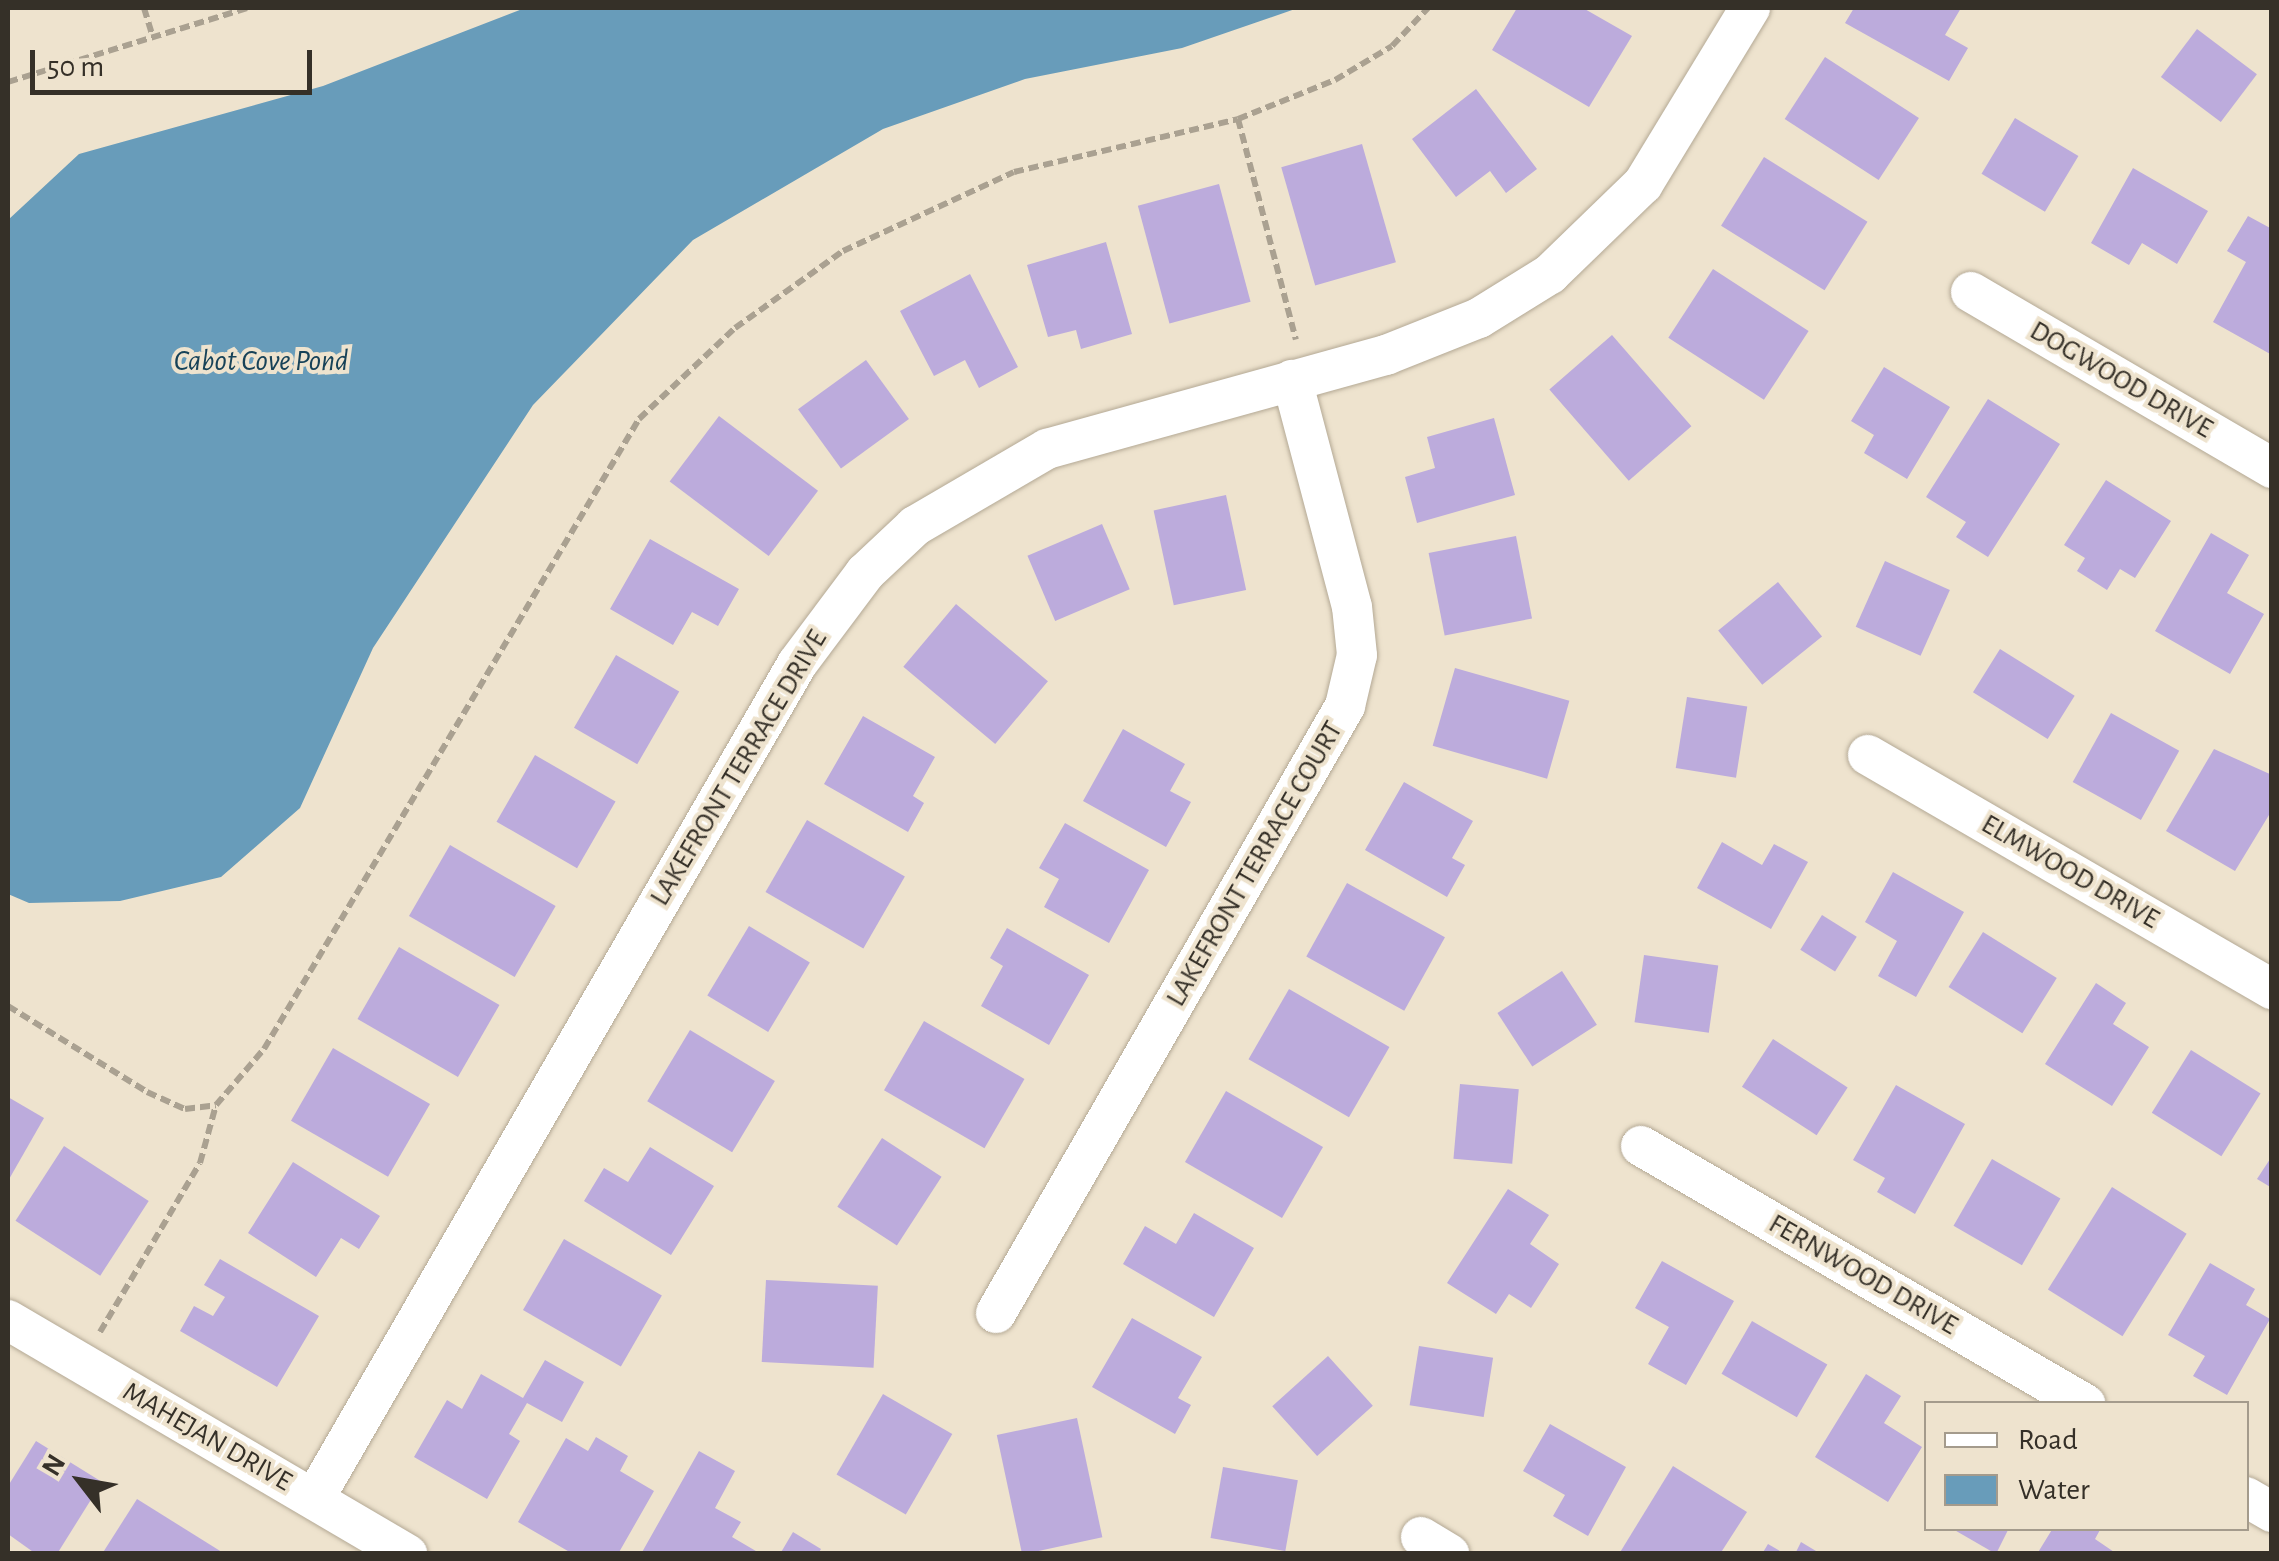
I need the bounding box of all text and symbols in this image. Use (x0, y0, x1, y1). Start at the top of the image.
scale bar (35, 30, 318, 92)
text: 50 m (47, 52, 104, 82)
street label: DOGWOOD DRIVE (2024, 314, 2218, 446)
water label: Cabot Cove Pond (174, 343, 348, 379)
street label: LAKEFRONT TERRACE DRIVE (643, 624, 835, 912)
street label: LAKEFRONT TERRACE COURT (1160, 715, 1350, 1013)
street label: ELMWOOD DRIVE (1975, 808, 2165, 936)
street label: FERNWOOD DRIVE (1763, 1207, 1963, 1343)
street label: MAHEJAN DRIVE (117, 1375, 297, 1499)
legend (1924, 1401, 2249, 1531)
text: Road (2018, 1425, 2078, 1455)
north arrow (30, 1431, 130, 1531)
text: N (37, 1450, 71, 1481)
text: Water (2018, 1475, 2090, 1505)

